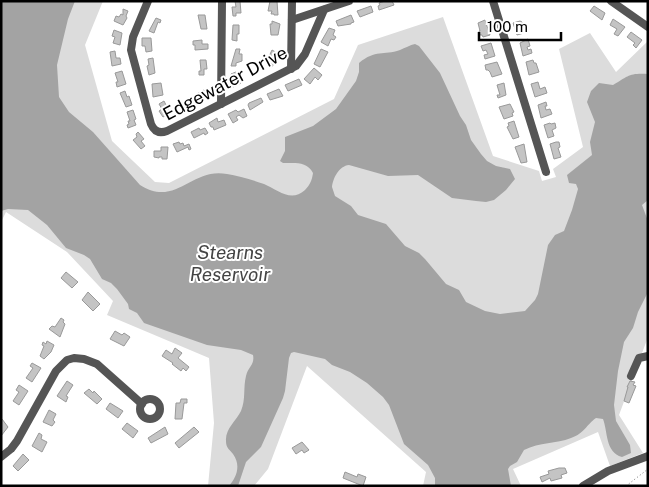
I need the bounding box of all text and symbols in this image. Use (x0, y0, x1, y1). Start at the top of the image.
scale bar (479, 10, 562, 42)
text: 100 m (487, 18, 528, 35)
street label: Edgewater Drive (159, 41, 291, 125)
water label: Stearns Reservoir (190, 241, 271, 285)

